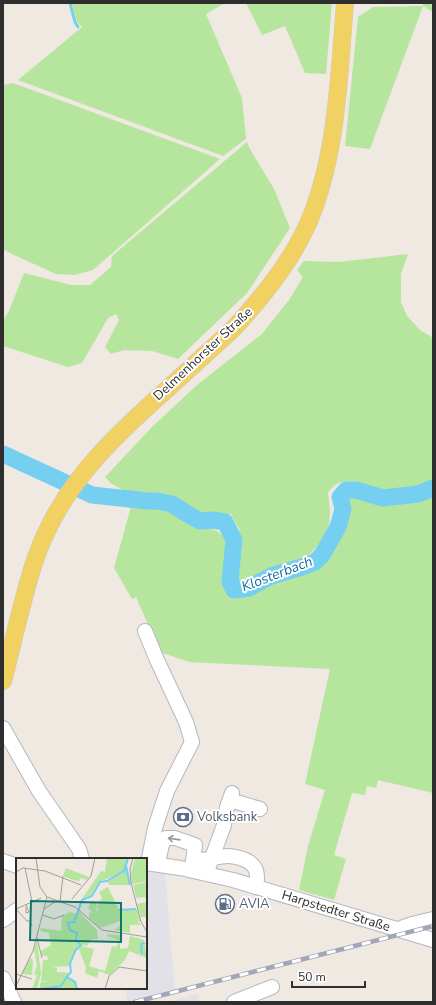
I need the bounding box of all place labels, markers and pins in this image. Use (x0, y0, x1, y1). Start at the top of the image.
bank icon: Volksbank (172, 806, 194, 828)
place label: Volksbank (196, 808, 258, 826)
fuel station icon: AVIA (214, 893, 236, 915)
place label: AVIA (239, 895, 270, 913)

